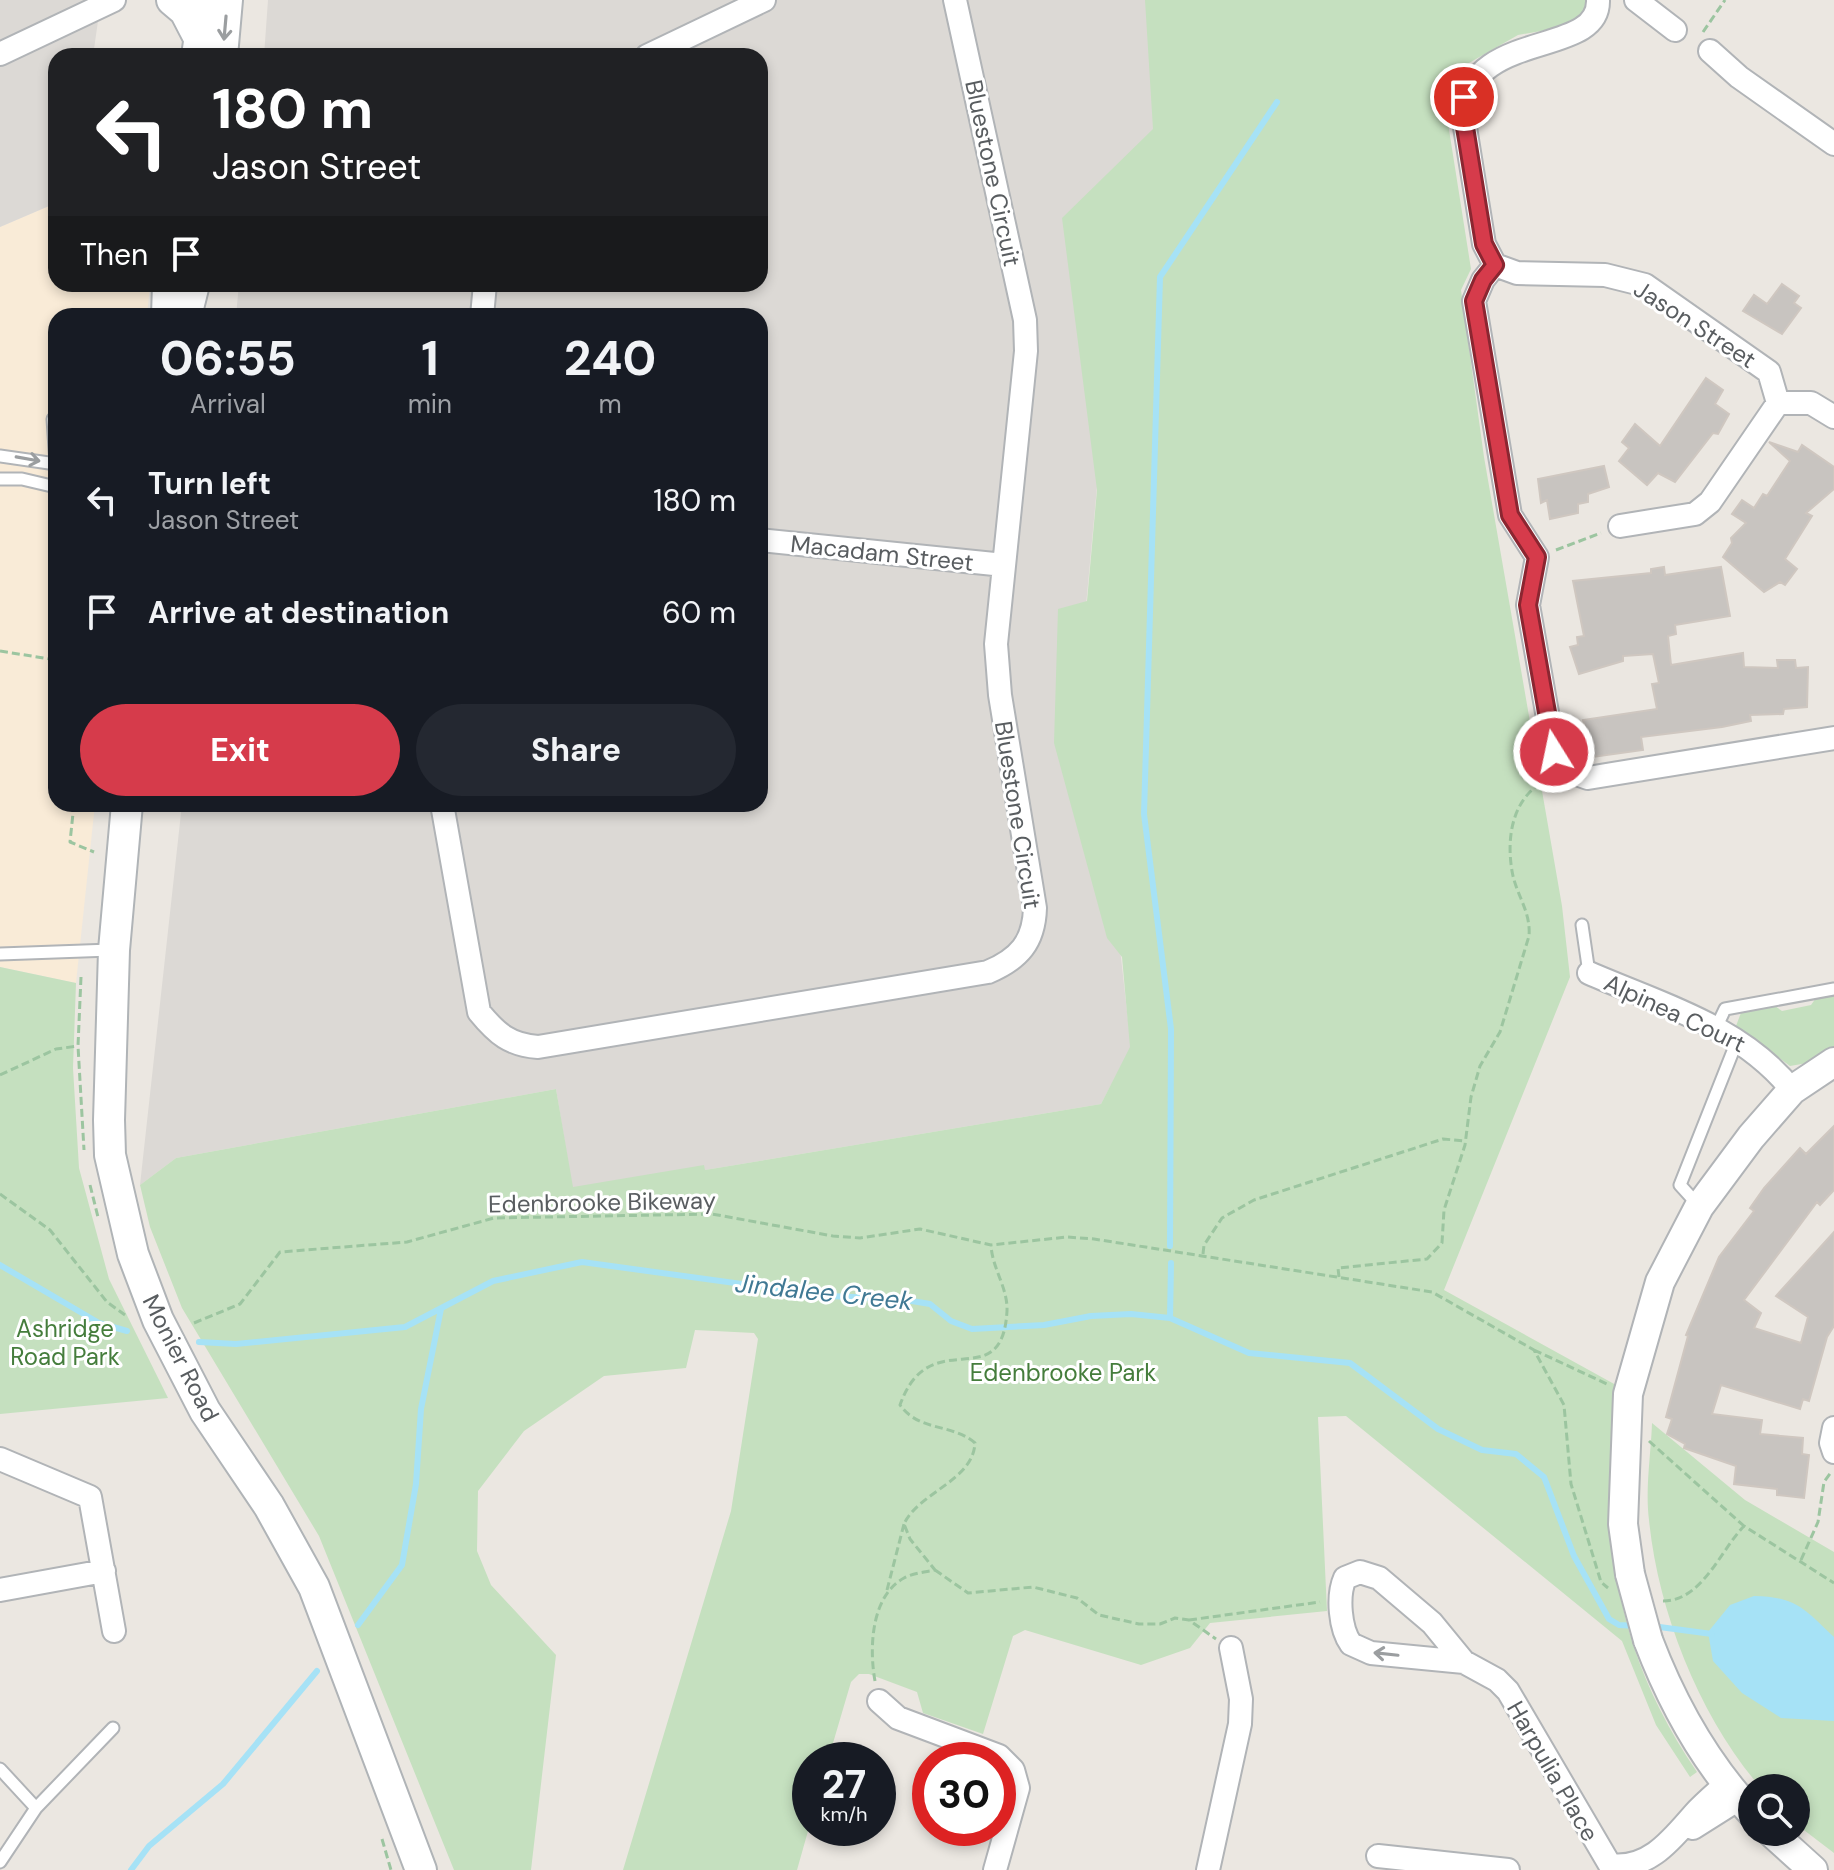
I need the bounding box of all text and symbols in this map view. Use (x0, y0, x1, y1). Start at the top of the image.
one-way arrow (217, 14, 232, 41)
pin (1430, 63, 1498, 131)
text: 180 m (212, 72, 373, 145)
icon: arrive (1442, 75, 1486, 119)
street label: Bluestone Circuit (958, 77, 1028, 269)
icon: left (80, 80, 184, 184)
text: Jason Street (212, 143, 421, 190)
icon: arrive (164, 232, 208, 276)
text: Then (80, 235, 148, 274)
street label: Jason Street (1628, 273, 1762, 375)
text: 06:55 (160, 327, 296, 390)
text: 1 (421, 327, 439, 390)
text: 240 (564, 327, 656, 390)
text: Arrival (190, 387, 266, 421)
text: min (408, 387, 452, 421)
text: m (598, 387, 622, 421)
one-way arrow (15, 452, 40, 467)
text: Turn left (148, 464, 271, 503)
icon: left (80, 478, 124, 522)
text: 180 m (653, 481, 736, 520)
text: Jason Street (148, 503, 299, 537)
street label: Macadam Street (789, 528, 975, 578)
icon: arrive (80, 590, 124, 634)
text: Arrive at destination (148, 593, 449, 632)
text: 60 m (662, 593, 736, 632)
button: Exit (80, 704, 400, 796)
button: Share (416, 704, 736, 796)
position arrow (1512, 710, 1596, 794)
street label: Bluestone Circuit (988, 719, 1048, 911)
street label: Alpinea Court (1599, 967, 1751, 1059)
street label: Edenbrooke Bikeway (488, 1185, 716, 1219)
water label: Jindalee Creek (734, 1266, 915, 1318)
street label: Monier Road (136, 1289, 226, 1427)
park label: Ashridge Road Park (10, 1313, 120, 1372)
park label: Edenbrooke Park (970, 1357, 1156, 1388)
one-way arrow (1373, 1647, 1400, 1662)
street label: Harpulia Place (1500, 1695, 1606, 1847)
speed limit sign: 30 (912, 1742, 1016, 1846)
text: 27 (822, 1758, 866, 1810)
map controls (1738, 1774, 1810, 1846)
button: search (1738, 1774, 1810, 1846)
text: km/h (820, 1801, 868, 1827)

